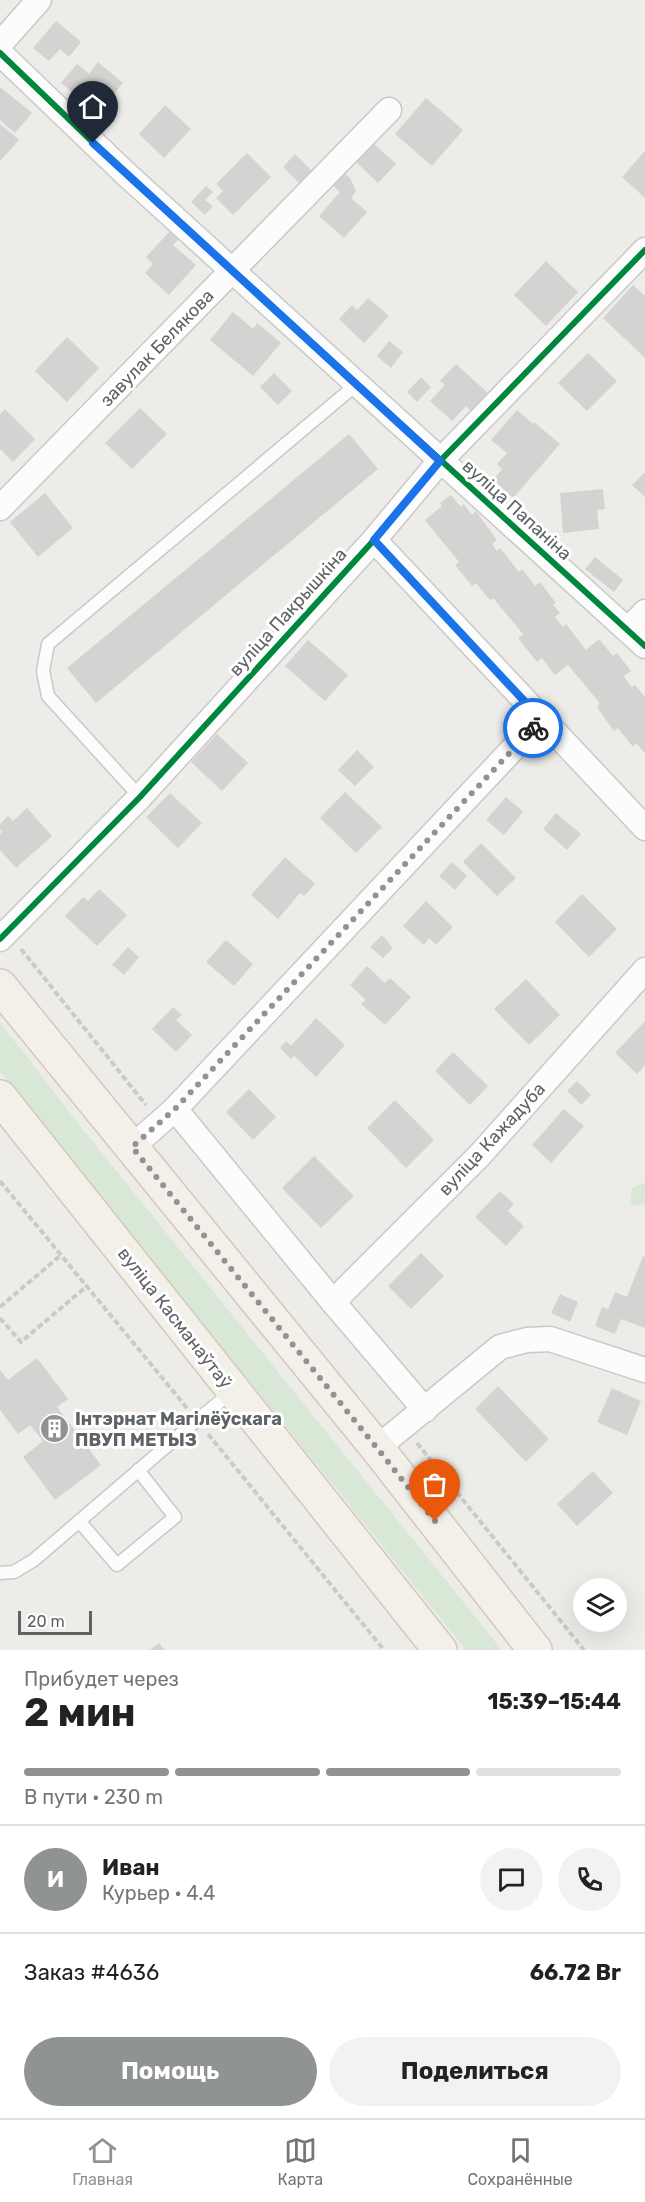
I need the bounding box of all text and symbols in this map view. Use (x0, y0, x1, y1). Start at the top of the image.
pin (67, 81, 118, 143)
icon: home (76, 90, 109, 123)
street label: завулак Белякова (95, 285, 219, 411)
street label: вуліца Папаніна (458, 455, 576, 565)
street label: вуліца Пакрышкіна (225, 543, 351, 681)
courier (503, 698, 563, 758)
icon: bike (517, 712, 550, 745)
street label: вуліца Кажадуба (434, 1078, 550, 1200)
street label: вуліца Касманаўтаў (113, 1243, 237, 1393)
place label: Інтэрнат Магілёўскага ПВУП МЕТЫЗ (75, 1408, 282, 1451)
building icon: Інтэрнат Магілёўскага ПВУП МЕТЫЗ (38, 1413, 70, 1445)
pin (409, 1459, 460, 1521)
icon: bag (418, 1468, 451, 1501)
map controls (573, 1578, 627, 1632)
button: layers (573, 1578, 627, 1632)
scale bar (18, 1608, 92, 1636)
text: 20 m (27, 1612, 65, 1631)
text: Прибудет через (24, 1667, 179, 1691)
text: 15:39–15:44 (487, 1688, 621, 1715)
text: 2 мин (24, 1690, 136, 1736)
text: В пути · 230 m (24, 1785, 163, 1809)
button: chat (480, 1848, 543, 1911)
button: phone (558, 1848, 621, 1911)
text: Иван (102, 1854, 160, 1881)
text: И (47, 1866, 64, 1893)
text: Курьер · 4.4 (102, 1881, 215, 1905)
text: Заказ #4636 (24, 1959, 159, 1986)
text: 66.72 Br (530, 1959, 621, 1986)
button: Помощь (24, 2037, 317, 2106)
button: Поделиться (329, 2037, 621, 2106)
tab: Главная (72, 2134, 133, 2189)
tab: Карта (277, 2134, 323, 2189)
tab: Сохранённые (467, 2134, 573, 2189)

